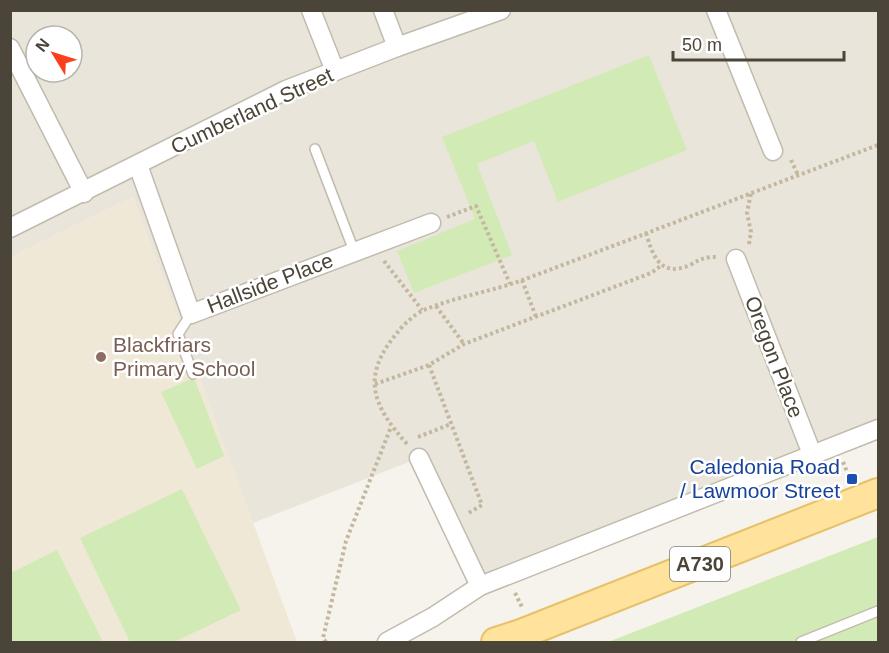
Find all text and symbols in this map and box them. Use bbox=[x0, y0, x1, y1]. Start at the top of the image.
north arrow bbox=[24, 24, 84, 84]
scale bar bbox=[673, 24, 844, 62]
text: N bbox=[32, 35, 53, 55]
text: 50 m bbox=[682, 35, 722, 55]
street label: Cumberland Street bbox=[167, 63, 337, 158]
street label: Hallside Place bbox=[204, 248, 336, 317]
street label: Oregon Place bbox=[741, 293, 808, 421]
place label: Blackfriars Primary School bbox=[113, 333, 255, 380]
marker: Blackfriars Primary School bbox=[94, 350, 108, 364]
place label: Caledonia Road / Lawmoor Street bbox=[680, 455, 840, 502]
marker: Caledonia Road / Lawmoor Street bbox=[845, 472, 859, 486]
road number: A730 bbox=[670, 547, 730, 581]

